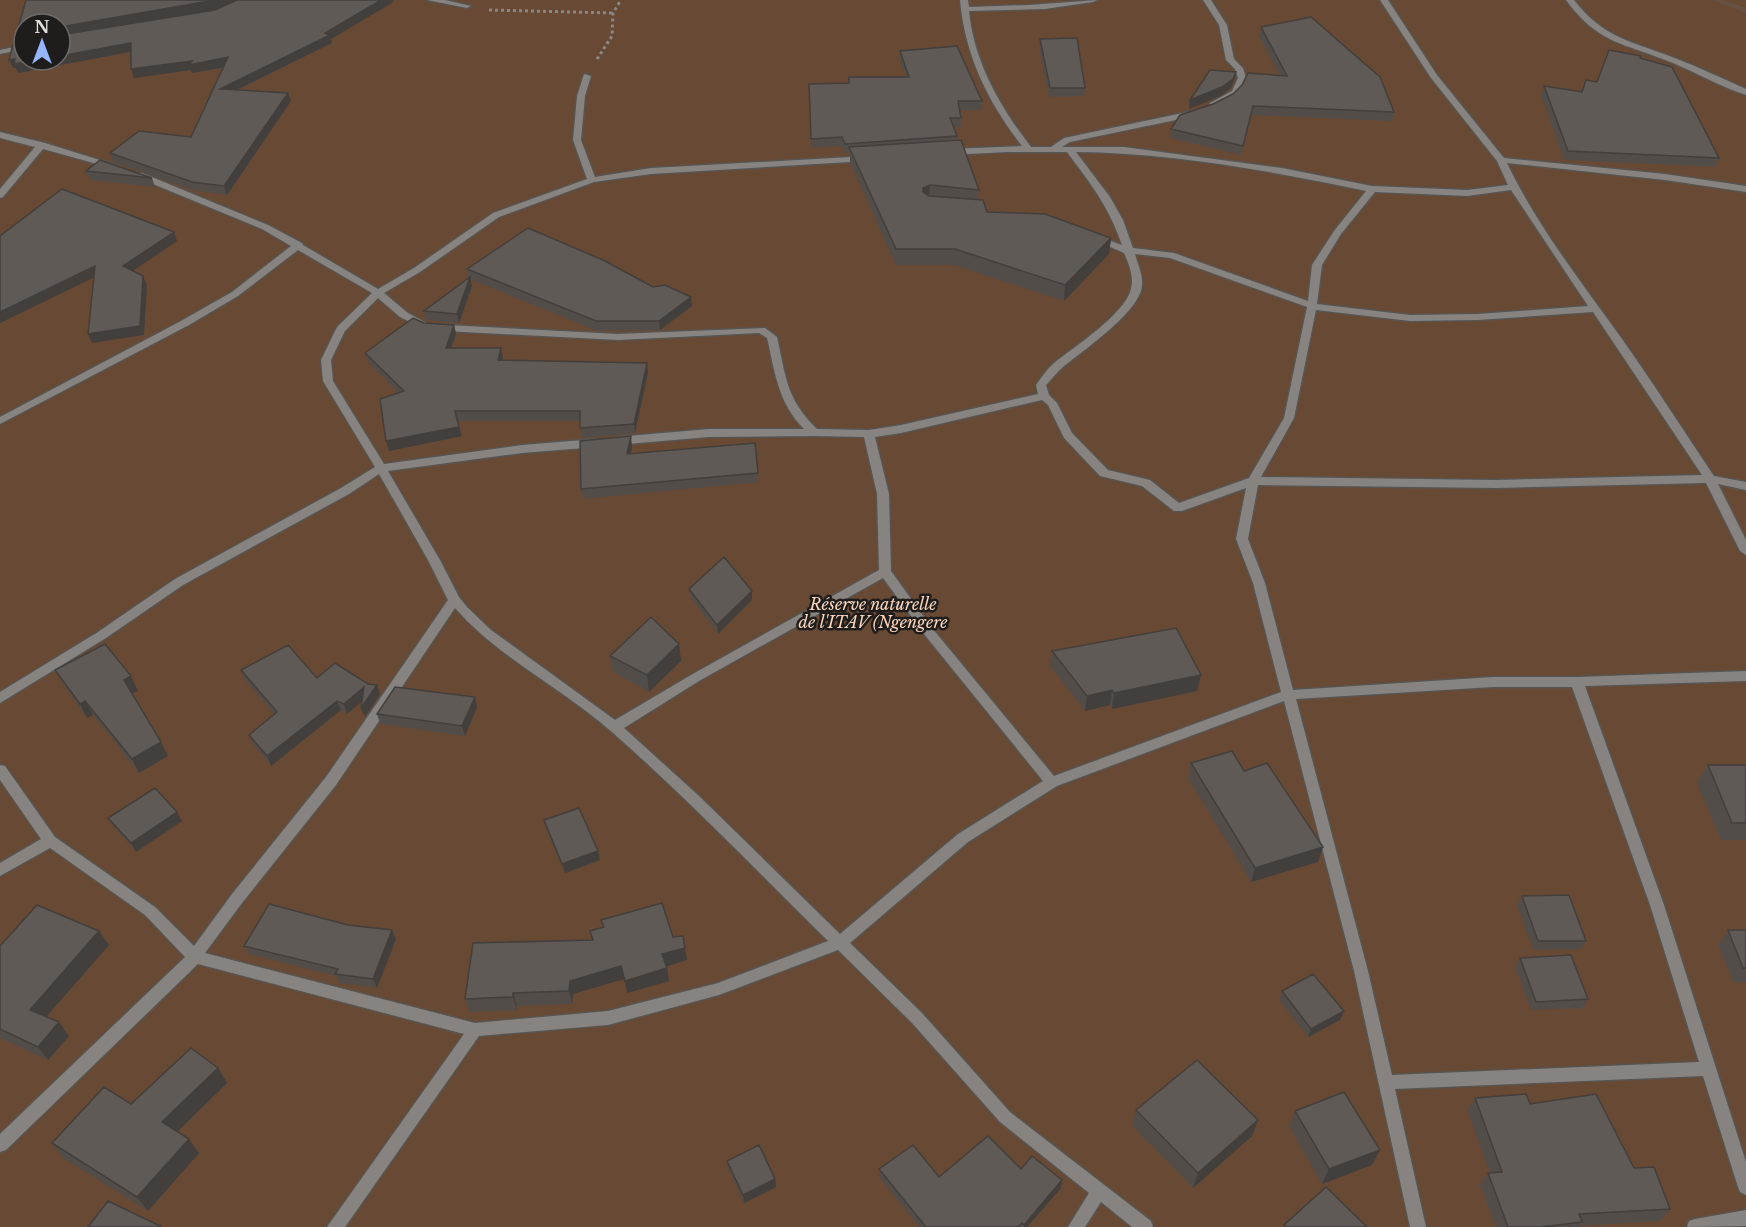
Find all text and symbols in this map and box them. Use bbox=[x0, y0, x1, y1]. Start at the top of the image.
north arrow bbox=[12, 12, 72, 72]
text: N bbox=[34, 17, 50, 37]
park label: Réserve naturelle de l'ITAV (Ngengere bbox=[798, 594, 948, 632]

